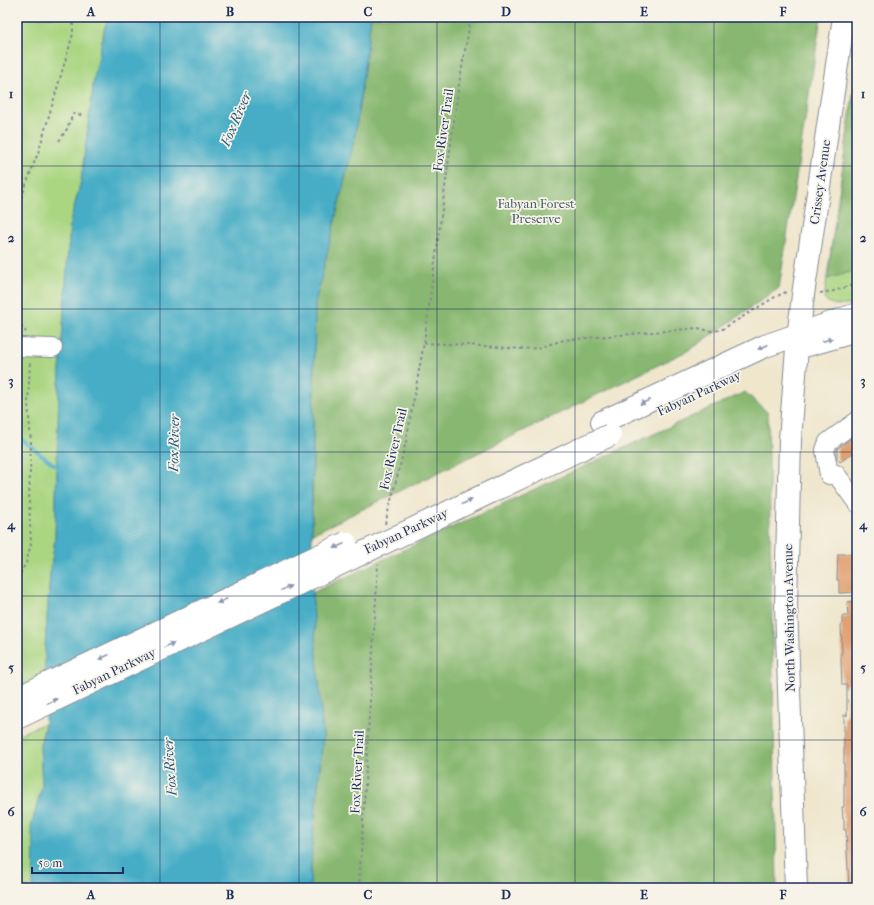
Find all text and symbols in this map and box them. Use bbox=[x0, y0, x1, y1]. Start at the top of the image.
text: A bbox=[86, 4, 96, 19]
text: B bbox=[226, 4, 235, 19]
text: C bbox=[364, 4, 373, 19]
text: D bbox=[501, 4, 511, 19]
text: E bbox=[640, 4, 648, 19]
text: F bbox=[779, 4, 787, 19]
text: 1 bbox=[9, 86, 14, 101]
text: 1 bbox=[861, 86, 866, 101]
water label: Fox River bbox=[216, 87, 256, 150]
street label: Fox River Trail bbox=[430, 87, 456, 172]
street label: Crissey Avenue bbox=[807, 138, 833, 225]
park label: Fabyan Forest Preserve bbox=[497, 196, 575, 226]
text: 2 bbox=[8, 230, 15, 245]
text: 2 bbox=[860, 230, 867, 245]
one-way arrow bbox=[821, 337, 833, 343]
one-way arrow bbox=[756, 345, 768, 351]
street label: Fabyan Parkway bbox=[655, 367, 744, 419]
text: 3 bbox=[8, 373, 14, 389]
text: 3 bbox=[860, 373, 866, 389]
one-way arrow bbox=[639, 399, 650, 405]
street label: Fox River Trail bbox=[376, 406, 410, 491]
water label: Fox River bbox=[165, 412, 183, 473]
one-way arrow bbox=[461, 499, 473, 505]
street label: Fabyan Parkway bbox=[362, 505, 451, 557]
text: 4 bbox=[6, 517, 16, 533]
text: 4 bbox=[858, 517, 868, 533]
one-way arrow bbox=[334, 543, 345, 549]
street label: North Washington Avenue bbox=[780, 543, 798, 692]
one-way arrow bbox=[281, 585, 292, 591]
one-way arrow bbox=[216, 598, 227, 604]
one-way arrow bbox=[164, 642, 175, 648]
street label: Fabyan Parkway bbox=[70, 644, 159, 698]
one-way arrow bbox=[99, 654, 110, 660]
text: 5 bbox=[8, 660, 14, 675]
text: 5 bbox=[860, 660, 866, 675]
one-way arrow bbox=[46, 698, 58, 704]
street label: Fox River Trail bbox=[347, 729, 367, 814]
water label: Fox River bbox=[159, 736, 181, 797]
text: 6 bbox=[7, 804, 15, 819]
text: 6 bbox=[859, 804, 867, 819]
scale bar bbox=[32, 849, 123, 875]
text: 50 m bbox=[38, 856, 62, 870]
text: A bbox=[86, 887, 96, 902]
text: B bbox=[226, 887, 235, 902]
text: C bbox=[364, 887, 373, 902]
text: D bbox=[501, 887, 511, 902]
text: E bbox=[640, 887, 648, 902]
text: F bbox=[779, 887, 787, 902]

